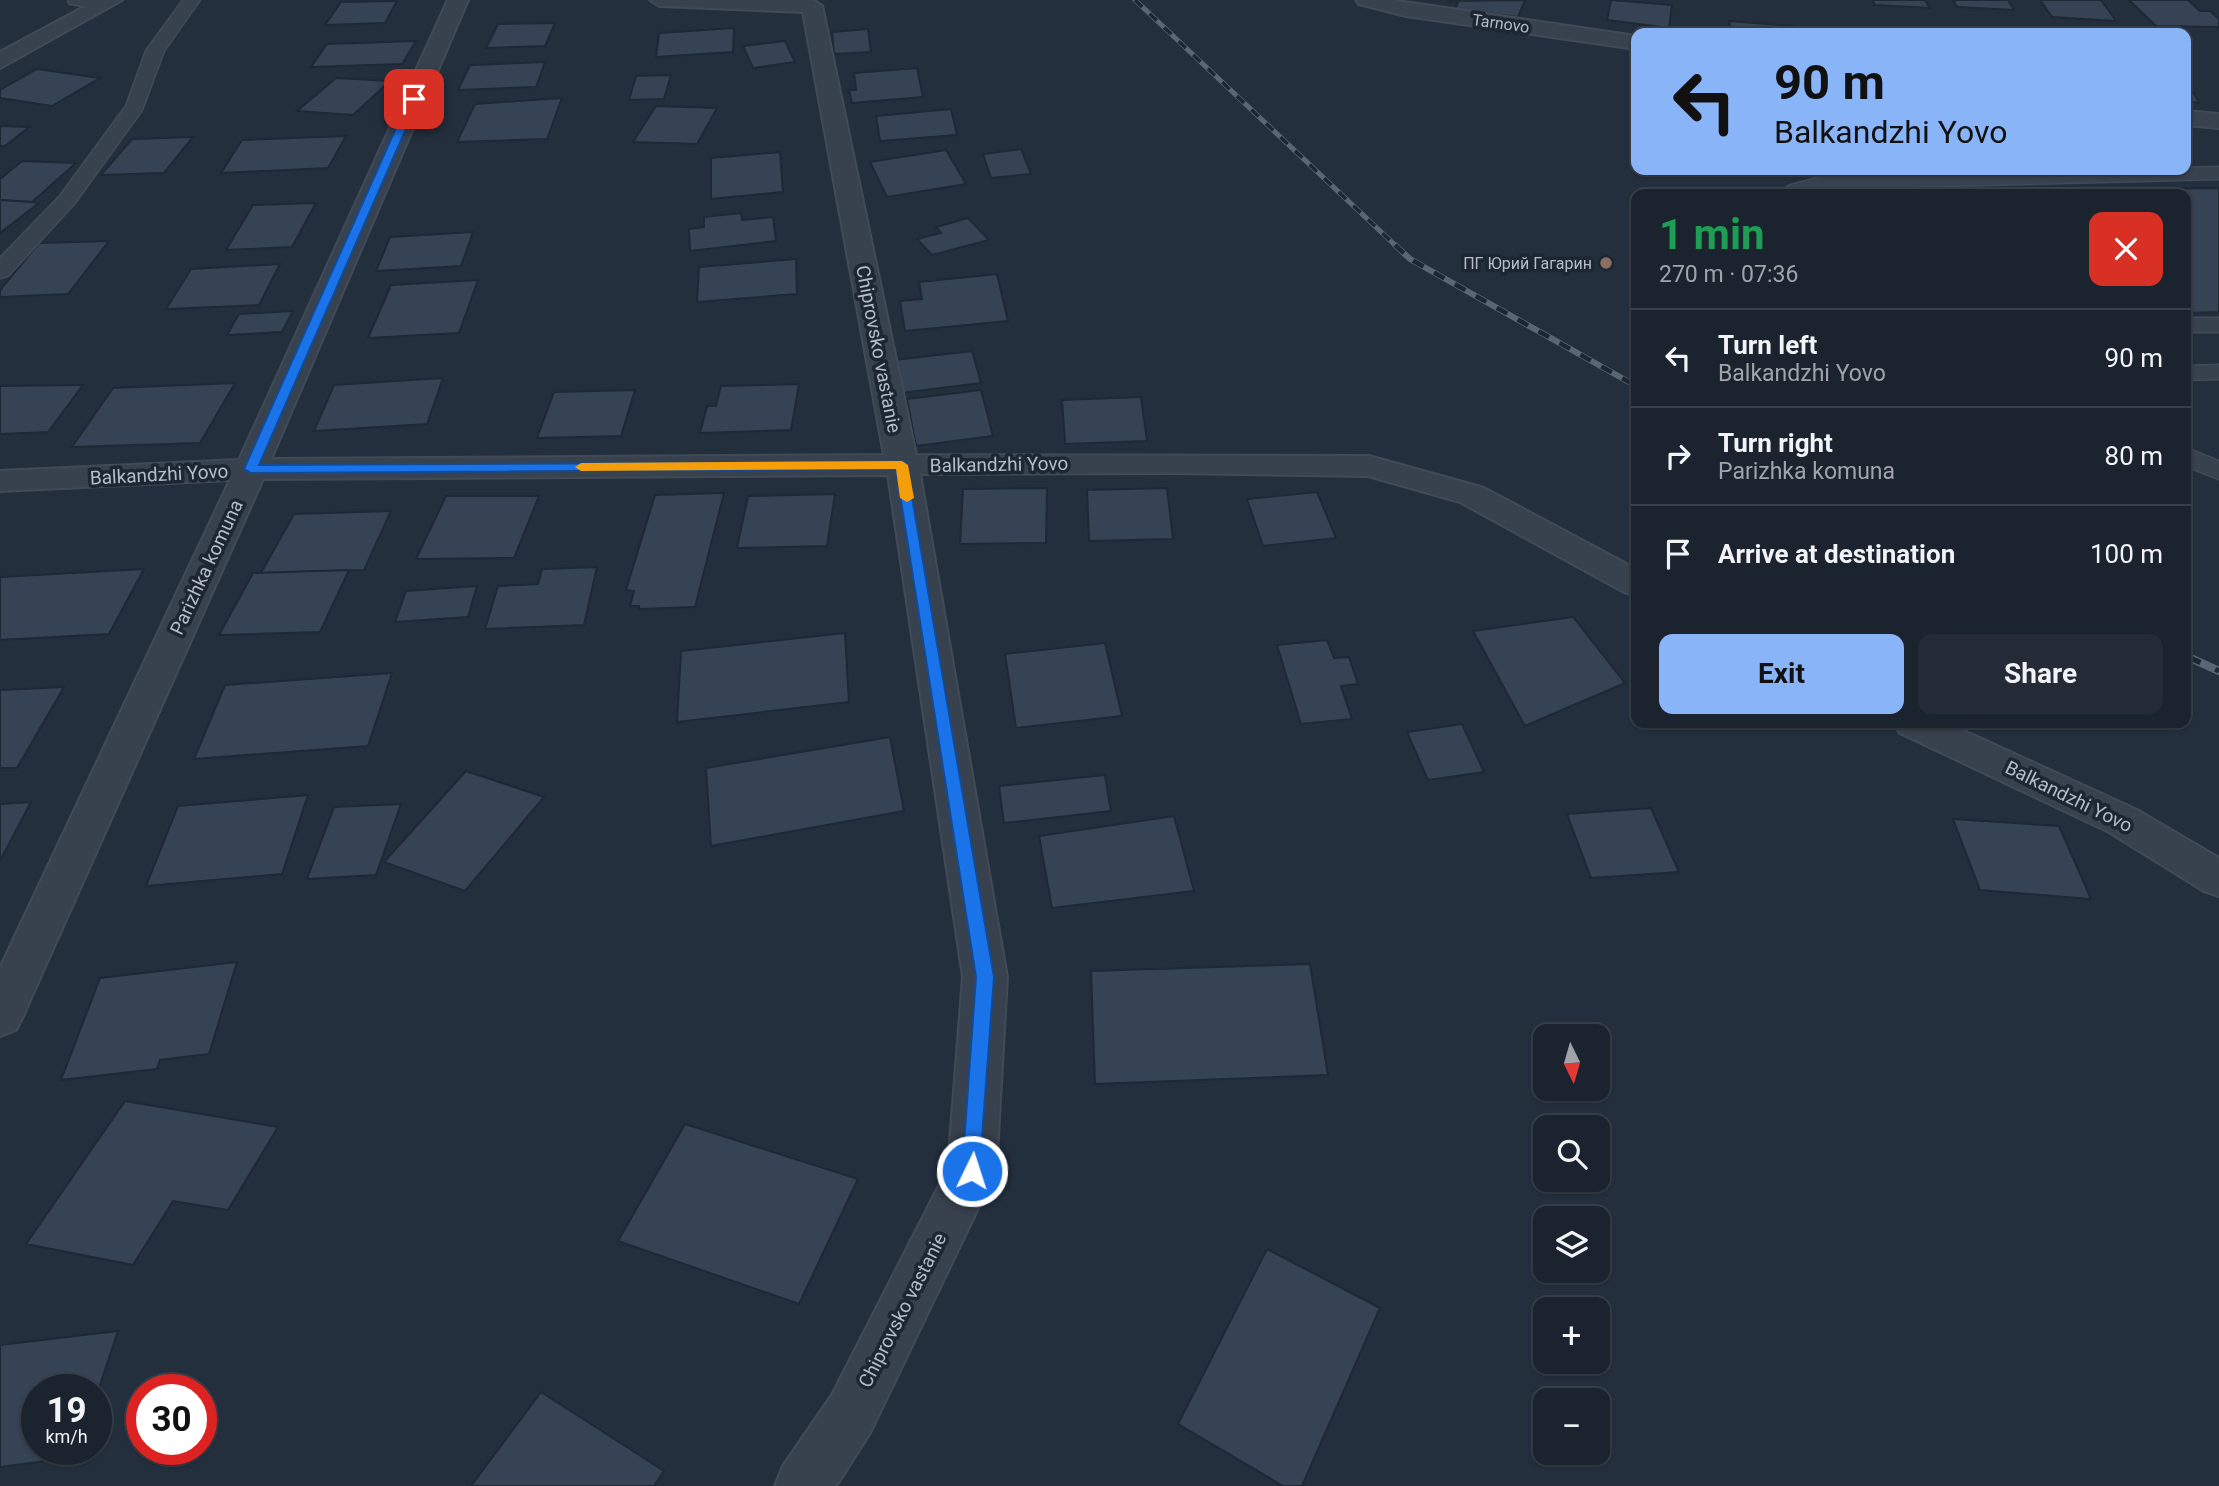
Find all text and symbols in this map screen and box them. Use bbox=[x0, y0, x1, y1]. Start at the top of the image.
street label: Tarnovo bbox=[1471, 10, 1531, 37]
text: 90 m bbox=[1774, 54, 1885, 111]
icon: left bbox=[1659, 56, 1750, 147]
pin bbox=[384, 69, 444, 129]
icon: arrive bbox=[395, 80, 433, 118]
text: Balkandzhi Yovo bbox=[1774, 113, 2007, 151]
text: 1 min bbox=[1659, 210, 1765, 259]
button: close bbox=[2089, 212, 2163, 286]
place label: ПГ Юрий Гагарин bbox=[1463, 254, 1592, 273]
marker: ПГ Юрий Гагарин bbox=[1598, 255, 1614, 271]
text: 270 m · 07:36 bbox=[1659, 261, 1798, 288]
street label: Chiprovsko vastanie bbox=[851, 263, 906, 435]
text: Turn left bbox=[1718, 330, 1817, 360]
icon: left bbox=[1659, 339, 1697, 377]
text: 90 m bbox=[2105, 343, 2163, 373]
text: Balkandzhi Yovo bbox=[1718, 360, 1886, 387]
text: Turn right bbox=[1718, 428, 1833, 458]
icon: right bbox=[1659, 437, 1697, 475]
text: 80 m bbox=[2105, 441, 2163, 471]
street label: Balkandzhi Yovo bbox=[930, 452, 1069, 477]
text: Parizhka komuna bbox=[1718, 458, 1895, 485]
street label: Balkandzhi Yovo bbox=[89, 459, 229, 490]
street label: Parizhka komuna bbox=[165, 496, 248, 638]
icon: arrive bbox=[1659, 535, 1697, 573]
text: Arrive at destination bbox=[1718, 539, 1955, 569]
text: 100 m bbox=[2090, 539, 2163, 569]
button: Exit bbox=[1659, 634, 1904, 714]
button: Share bbox=[1918, 634, 2163, 714]
street label: Balkandzhi Yovo bbox=[2001, 756, 2136, 837]
north arrow bbox=[1533, 1024, 1610, 1101]
map controls bbox=[1533, 1024, 1610, 1465]
button: search bbox=[1533, 1115, 1610, 1192]
position arrow bbox=[935, 1134, 1009, 1208]
button: layers bbox=[1533, 1206, 1610, 1283]
street label: Chiprovsko vastanie bbox=[854, 1229, 951, 1391]
button: + bbox=[1533, 1297, 1610, 1374]
speed limit sign: 30 bbox=[126, 1374, 217, 1465]
button: − bbox=[1533, 1388, 1610, 1465]
text: 19 bbox=[46, 1390, 87, 1431]
text: km/h bbox=[45, 1426, 88, 1447]

